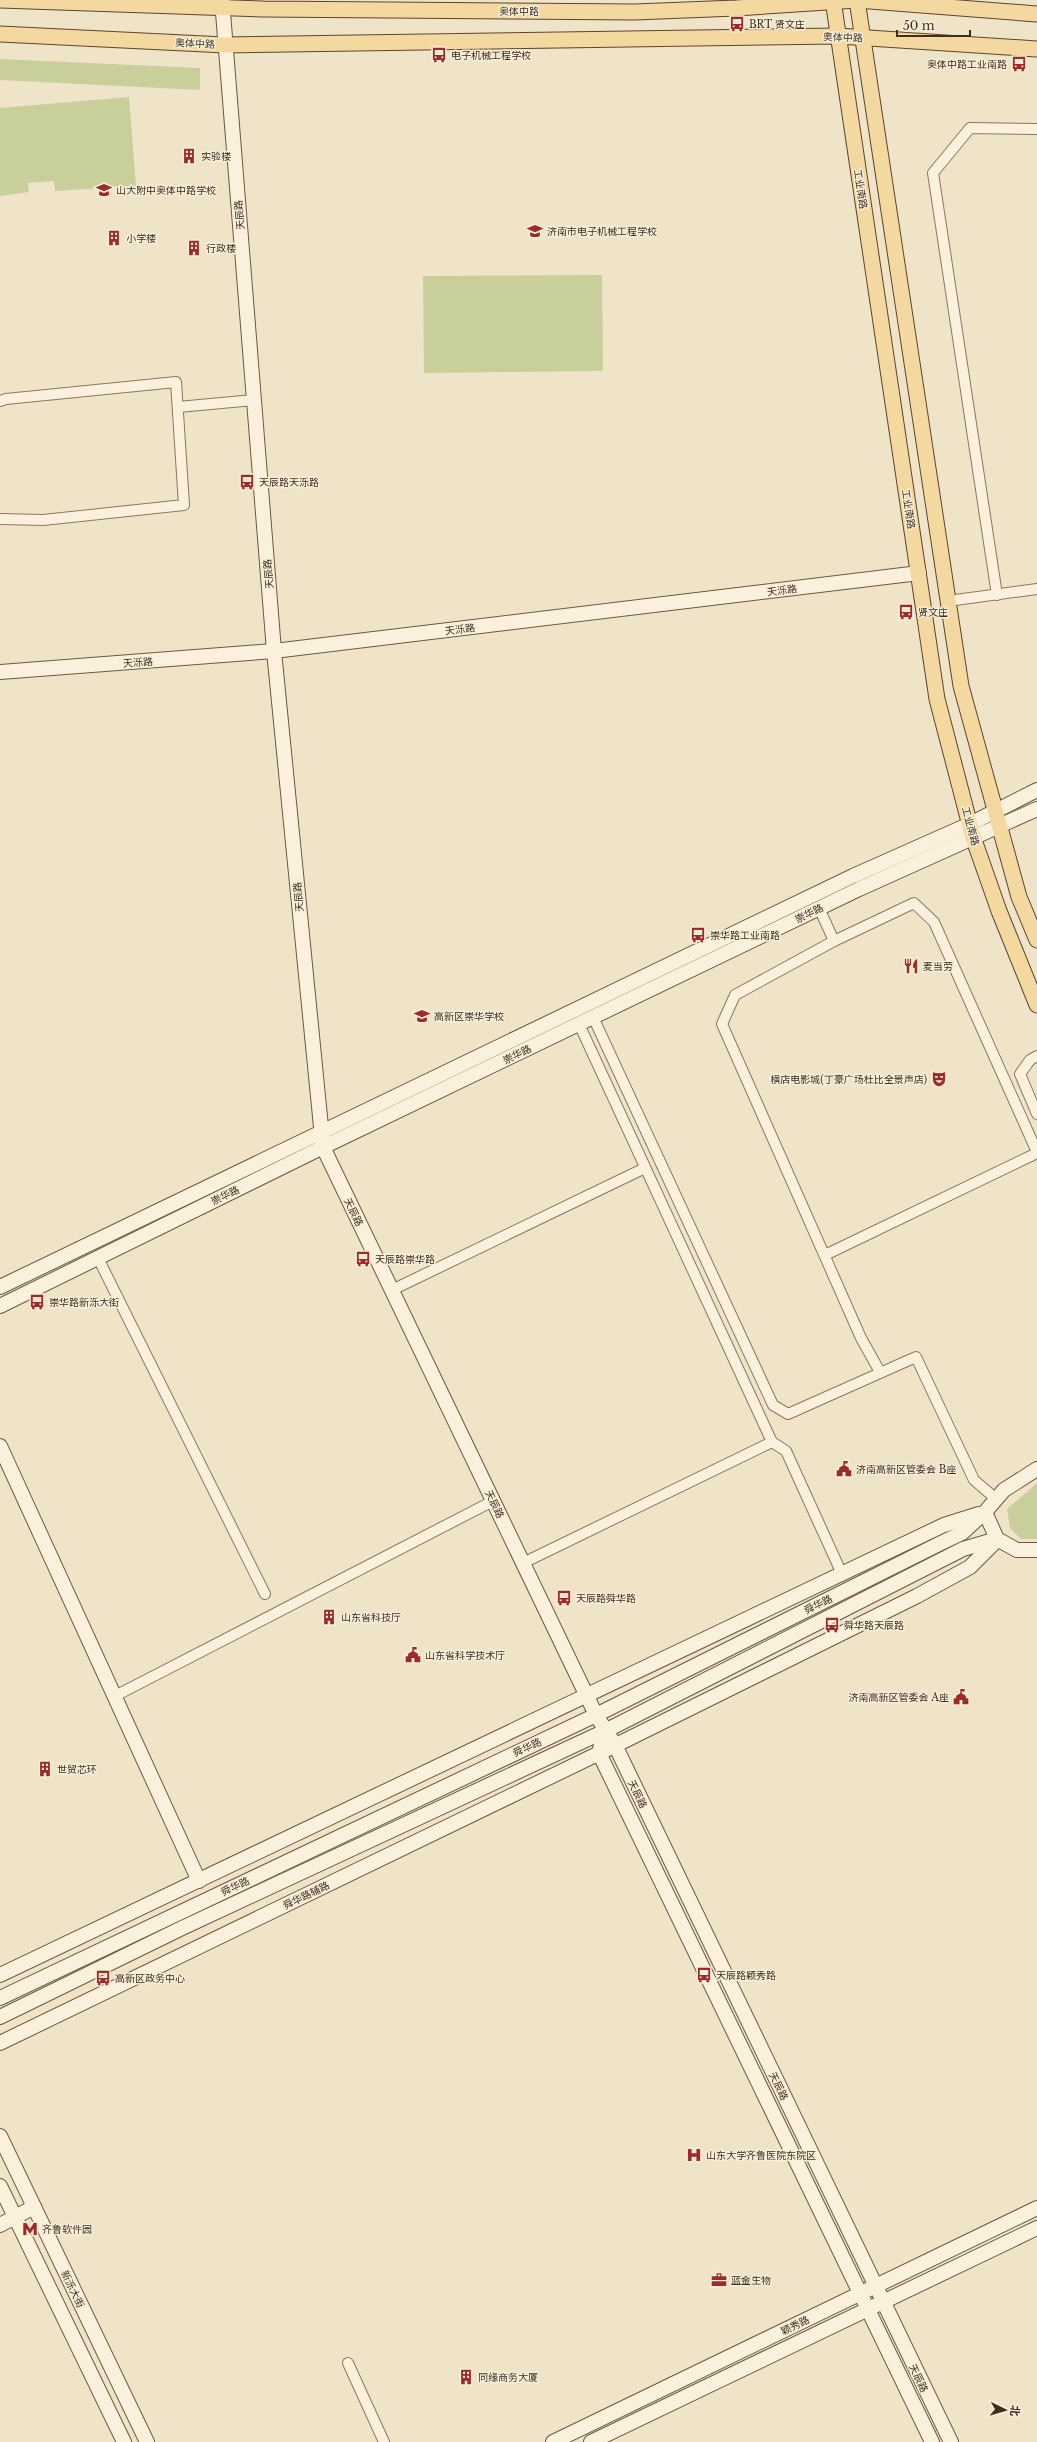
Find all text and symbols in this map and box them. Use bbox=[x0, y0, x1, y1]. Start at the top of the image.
street label: 奥体中路 bbox=[499, 5, 539, 18]
scale bar bbox=[897, 12, 970, 38]
bus stop icon: BRT 贤文庄 bbox=[728, 15, 746, 33]
place label: BRT 贤文庄 bbox=[749, 18, 805, 31]
text: 50 m bbox=[903, 18, 935, 33]
street label: 奥体中路 bbox=[823, 30, 863, 45]
street label: 奥体中路 bbox=[175, 36, 215, 51]
bus stop icon: 电子机械工程学校 bbox=[430, 46, 448, 64]
place label: 电子机械工程学校 bbox=[451, 49, 531, 62]
bus stop icon: 奥体中路工业南路 bbox=[1010, 55, 1028, 73]
place label: 奥体中路工业南路 bbox=[927, 58, 1007, 71]
building icon: 实验楼 bbox=[180, 147, 198, 165]
place label: 实验楼 bbox=[201, 150, 231, 163]
street label: 工业南路 bbox=[851, 168, 870, 210]
school or university icon: 山大附中奥体中路学校 bbox=[95, 181, 113, 199]
place label: 山大附中奥体中路学校 bbox=[116, 184, 216, 197]
street label: 天辰路 bbox=[232, 199, 247, 230]
school or university icon: 济南市电子机械工程学校 bbox=[526, 222, 544, 240]
place label: 济南市电子机械工程学校 bbox=[547, 225, 657, 238]
building icon: 小学楼 bbox=[105, 229, 123, 247]
place label: 小学楼 bbox=[126, 232, 156, 245]
building icon: 行政楼 bbox=[185, 239, 203, 257]
place label: 行政楼 bbox=[206, 242, 236, 255]
bus stop icon: 天辰路天泺路 bbox=[238, 473, 256, 491]
place label: 天辰路天泺路 bbox=[259, 476, 319, 489]
street label: 工业南路 bbox=[899, 488, 918, 530]
street label: 天辰路 bbox=[261, 558, 276, 589]
street label: 天泺路 bbox=[766, 582, 798, 599]
bus stop icon: 贤文庄 bbox=[897, 603, 915, 621]
place label: 贤文庄 bbox=[918, 606, 948, 619]
street label: 天泺路 bbox=[444, 621, 476, 638]
street label: 天泺路 bbox=[123, 655, 153, 670]
street label: 工业南路 bbox=[959, 805, 982, 847]
street label: 天辰路 bbox=[291, 881, 306, 912]
street label: 崇华路 bbox=[793, 901, 826, 926]
bus stop icon: 崇华路工业南路 bbox=[689, 926, 707, 944]
place label: 崇华路工业南路 bbox=[710, 929, 780, 942]
restaurant icon: 麦当劳 bbox=[902, 957, 920, 975]
place label: 麦当劳 bbox=[923, 960, 953, 973]
school or university icon: 高新区崇华学校 bbox=[413, 1007, 431, 1025]
place label: 高新区崇华学校 bbox=[434, 1010, 504, 1023]
street label: 崇华路 bbox=[501, 1042, 534, 1067]
theatre icon: 横店电影城(丁豪广场杜比全景声店) bbox=[930, 1070, 948, 1088]
place label: 横店电影城(丁豪广场杜比全景声店) bbox=[770, 1073, 927, 1086]
street label: 崇华路 bbox=[209, 1183, 242, 1208]
street label: 天辰路 bbox=[341, 1196, 366, 1229]
bus stop icon: 天辰路崇华路 bbox=[354, 1250, 372, 1268]
place label: 天辰路崇华路 bbox=[375, 1253, 435, 1266]
bus stop icon: 崇华路新泺大街 bbox=[28, 1293, 46, 1311]
place label: 崇华路新泺大街 bbox=[49, 1296, 119, 1309]
public building icon: 济南高新区管委会 B座 bbox=[835, 1460, 853, 1478]
place label: 济南高新区管委会 B座 bbox=[856, 1463, 957, 1476]
street label: 天辰路 bbox=[482, 1488, 507, 1521]
bus stop icon: 天辰路舜华路 bbox=[555, 1589, 573, 1607]
place label: 天辰路舜华路 bbox=[576, 1592, 636, 1605]
street label: 舜华路 bbox=[802, 1592, 835, 1617]
building icon: 山东省科技厅 bbox=[320, 1608, 338, 1626]
place label: 山东省科技厅 bbox=[341, 1611, 401, 1624]
bus stop icon: 舜华路天辰路 bbox=[823, 1616, 841, 1634]
place label: 舜华路天辰路 bbox=[844, 1619, 904, 1632]
public building icon: 山东省科学技术厅 bbox=[404, 1646, 422, 1664]
place label: 山东省科学技术厅 bbox=[425, 1649, 505, 1662]
public building icon: 济南高新区管委会 A座 bbox=[952, 1688, 970, 1706]
place label: 济南高新区管委会 A座 bbox=[848, 1691, 949, 1704]
street label: 舜华路 bbox=[511, 1735, 544, 1760]
building icon: 世贸芯环 bbox=[36, 1760, 54, 1778]
place label: 世贸芯环 bbox=[57, 1763, 97, 1776]
street label: 天辰路 bbox=[625, 1778, 650, 1811]
street label: 舜华路 bbox=[219, 1874, 252, 1899]
street label: 舜华路辅路 bbox=[281, 1879, 332, 1912]
bus stop icon: 天辰路颖秀路 bbox=[695, 1966, 713, 1984]
bus stop icon: 高新区政务中心 bbox=[94, 1969, 112, 1987]
place label: 天辰路颖秀路 bbox=[716, 1969, 776, 1982]
place label: 高新区政务中心 bbox=[115, 1972, 185, 1985]
street label: 天辰路 bbox=[766, 2070, 791, 2103]
hospital icon: 山东大学齐鲁医院东院区 bbox=[685, 2146, 703, 2164]
place label: 山东大学齐鲁医院东院区 bbox=[706, 2149, 816, 2162]
metro station icon: 齐鲁软件园 bbox=[21, 2220, 39, 2238]
place label: 齐鲁软件园 bbox=[42, 2223, 92, 2236]
street label: 新泺大街 bbox=[58, 2268, 87, 2310]
office icon: 蓝金生物 bbox=[710, 2271, 728, 2289]
place label: 蓝金生物 bbox=[731, 2274, 771, 2287]
street label: 颖秀路 bbox=[779, 2313, 812, 2338]
street label: 天辰路 bbox=[906, 2362, 931, 2395]
building icon: 同缘商务大厦 bbox=[457, 2368, 475, 2386]
place label: 同缘商务大厦 bbox=[478, 2371, 538, 2384]
north arrow bbox=[985, 2390, 1025, 2430]
text: 北 bbox=[1008, 2405, 1022, 2417]

